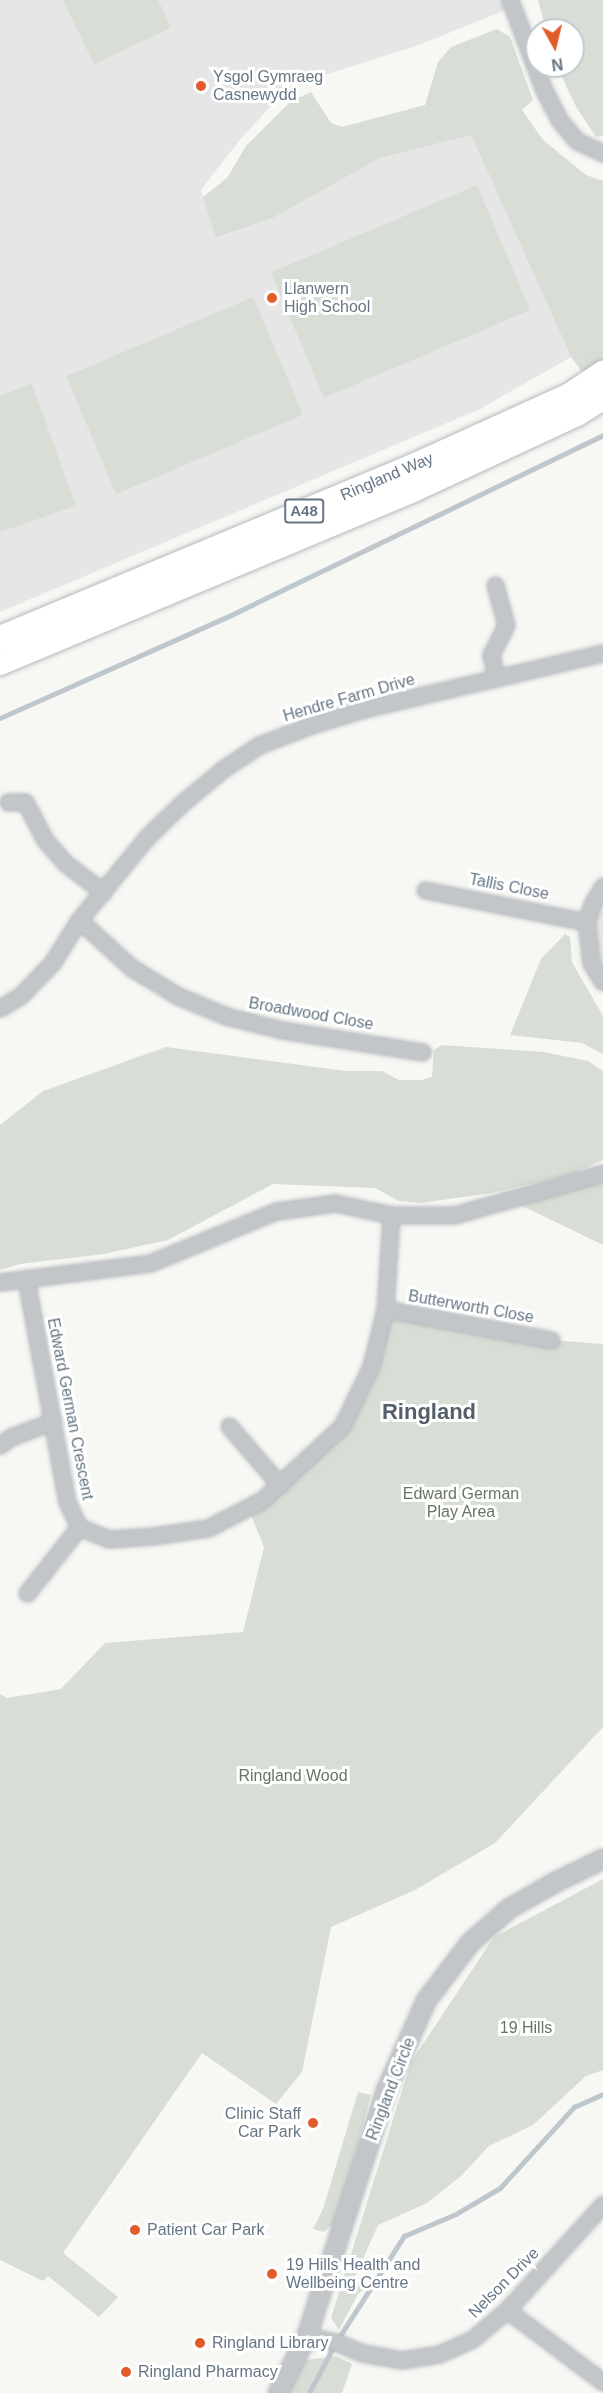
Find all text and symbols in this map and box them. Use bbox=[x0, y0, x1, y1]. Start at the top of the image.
north arrow bbox=[525, 18, 585, 78]
text: N bbox=[550, 55, 564, 74]
place label: Ysgol Gymraeg Casnewydd bbox=[213, 67, 323, 105]
marker: Ysgol Gymraeg Casnewydd bbox=[194, 79, 208, 93]
place label: Llanwern High School bbox=[284, 279, 370, 317]
marker: Llanwern High School bbox=[265, 291, 279, 305]
street label: Ringland Way bbox=[338, 449, 436, 505]
road number: A48 bbox=[283, 499, 325, 523]
street label: Hendre Farm Drive bbox=[281, 670, 417, 726]
street label: Tallis Close bbox=[467, 870, 551, 904]
street label: Broadwood Close bbox=[247, 994, 375, 1034]
street label: Butterworth Close bbox=[407, 1287, 535, 1327]
street label: Edward German Crescent bbox=[43, 1316, 97, 1502]
district label: Ringland bbox=[382, 1399, 476, 1425]
park label: Edward German Play Area bbox=[403, 1484, 519, 1522]
park label: Ringland Wood bbox=[238, 1766, 348, 1786]
park label: 19 Hills bbox=[500, 2018, 552, 2038]
street label: Ringland Circle bbox=[363, 2035, 419, 2143]
place label: Clinic Staff Car Park bbox=[225, 2104, 301, 2142]
marker: Clinic Staff Car Park bbox=[306, 2116, 320, 2130]
place label: Patient Car Park bbox=[147, 2220, 264, 2240]
marker: Patient Car Park bbox=[128, 2223, 142, 2237]
street label: Nelson Drive bbox=[465, 2244, 543, 2322]
place label: 19 Hills Health and Wellbeing Centre bbox=[286, 2255, 420, 2293]
marker: 19 Hills Health and Wellbeing Centre bbox=[263, 2265, 281, 2283]
place label: Ringland Library bbox=[212, 2333, 329, 2353]
marker: Ringland Library bbox=[193, 2336, 207, 2350]
place label: Ringland Pharmacy bbox=[138, 2362, 278, 2382]
marker: Ringland Pharmacy bbox=[119, 2365, 133, 2379]

